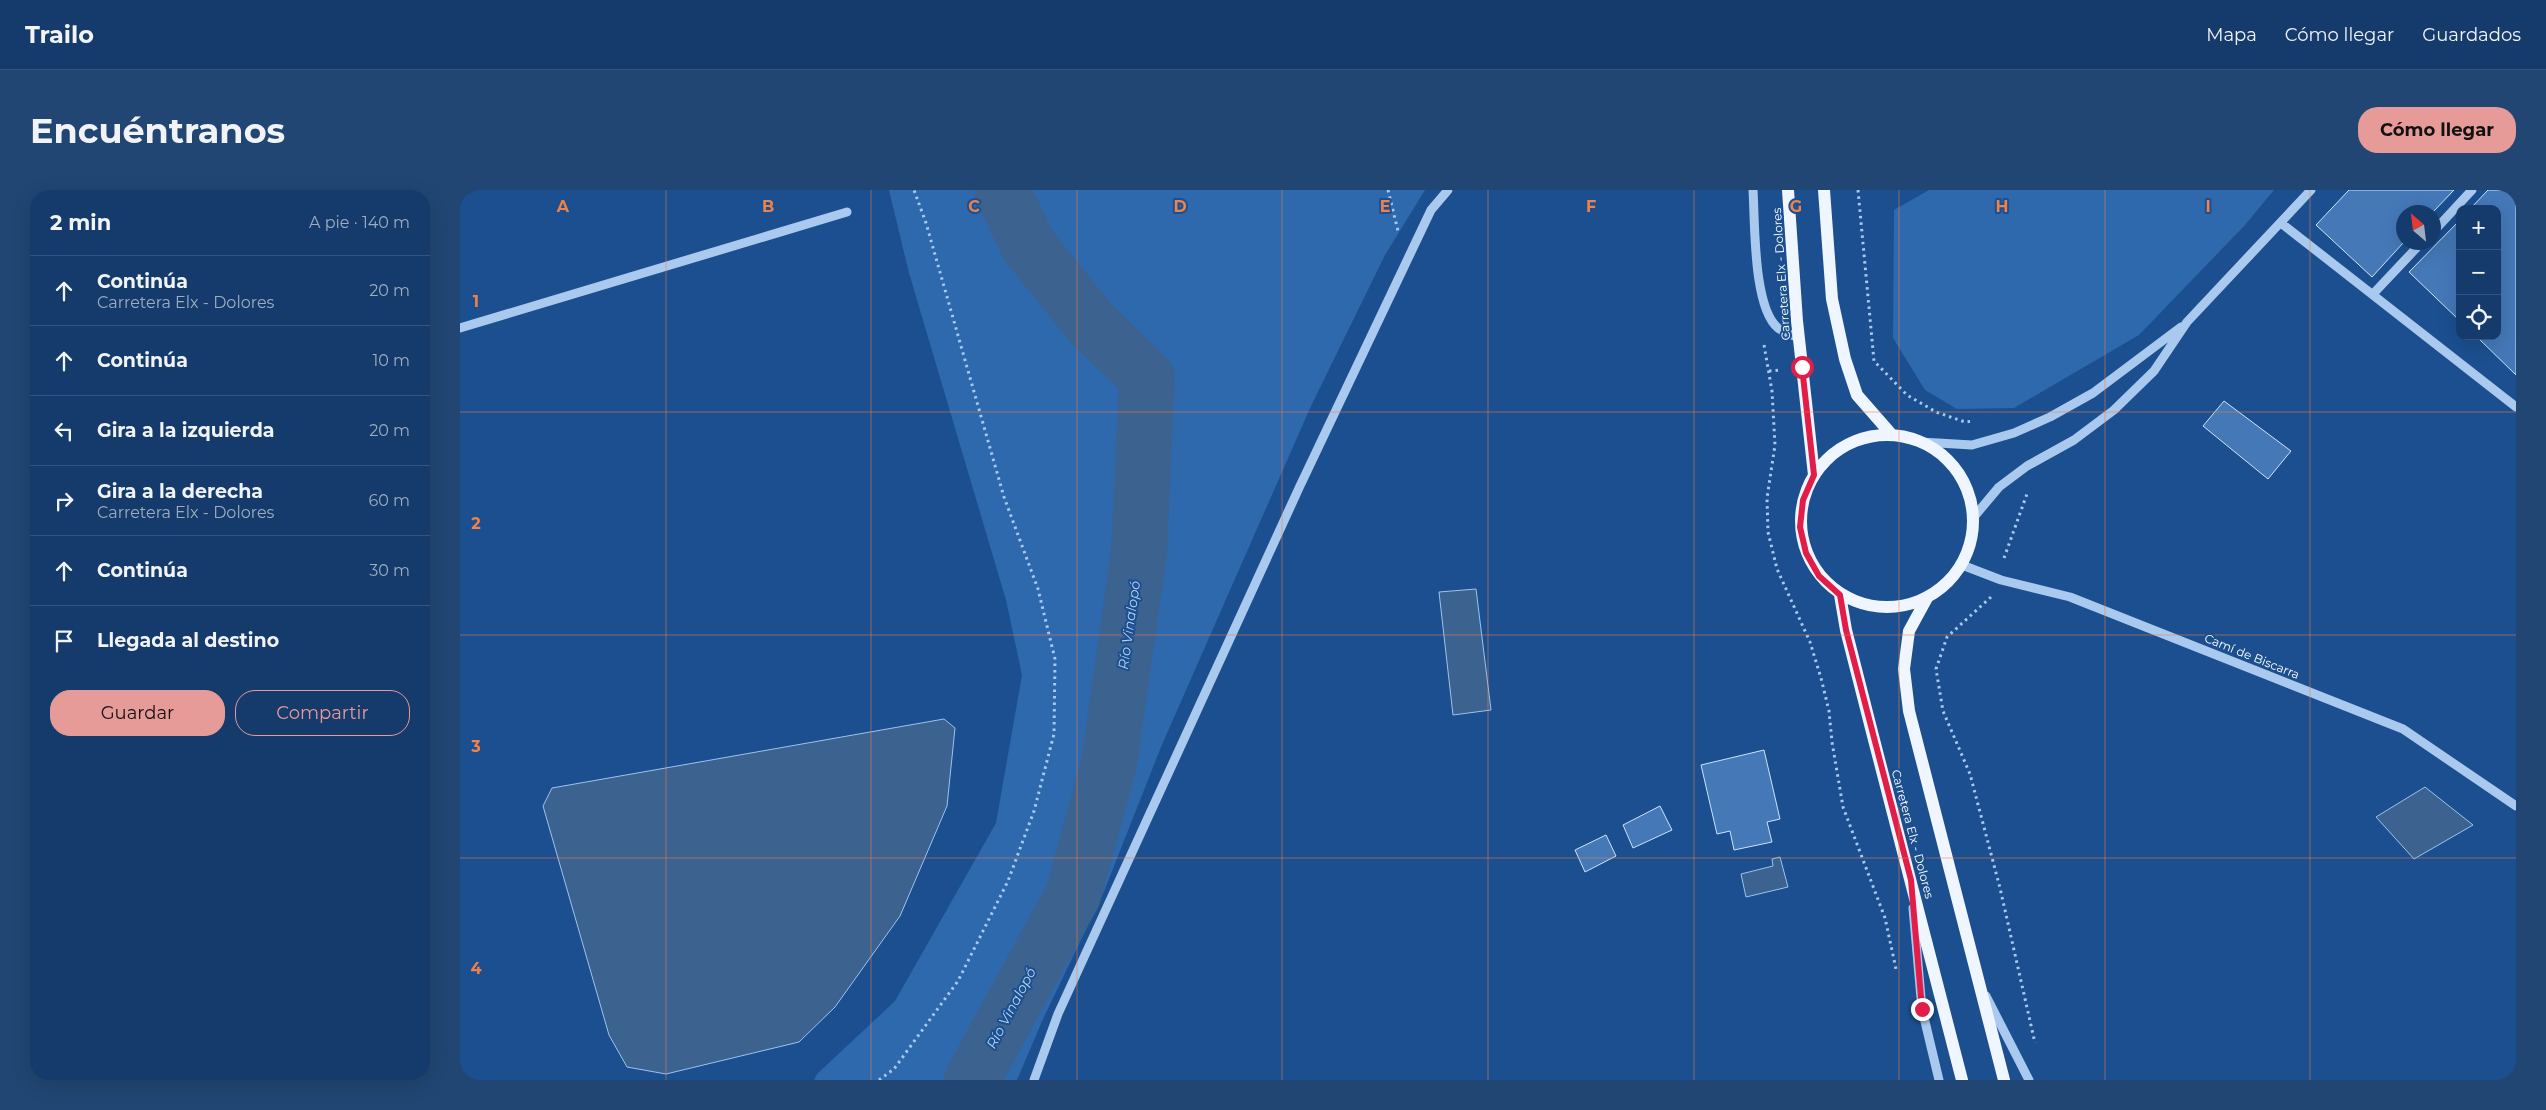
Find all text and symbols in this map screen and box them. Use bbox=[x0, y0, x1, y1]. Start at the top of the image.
text: Trailo bbox=[25, 20, 94, 49]
text: Mapa bbox=[2206, 24, 2257, 46]
text: Cómo llegar bbox=[2285, 24, 2394, 46]
text: Guardados bbox=[2422, 24, 2521, 46]
button: Cómo llegar bbox=[2358, 107, 2516, 153]
text: Encuéntranos bbox=[30, 109, 285, 152]
text: A bbox=[556, 197, 570, 216]
text: B bbox=[762, 197, 774, 216]
text: C bbox=[968, 197, 980, 216]
text: D bbox=[1173, 197, 1187, 216]
text: E bbox=[1380, 197, 1390, 216]
text: F bbox=[1586, 197, 1596, 216]
text: G bbox=[1790, 197, 1802, 216]
text: H bbox=[1996, 197, 2008, 216]
text: I bbox=[2205, 197, 2211, 216]
north arrow bbox=[2396, 205, 2441, 250]
map controls bbox=[2456, 205, 2501, 340]
button: + bbox=[2456, 205, 2501, 250]
street label: Carretera Elx - Dolores bbox=[1769, 207, 1793, 341]
text: 2 min bbox=[50, 210, 111, 235]
text: A pie · 140 m bbox=[309, 213, 410, 232]
button: − bbox=[2456, 250, 2501, 295]
text: Continúa bbox=[97, 270, 188, 293]
icon: ahead bbox=[50, 277, 78, 305]
text: 20 m bbox=[369, 281, 410, 300]
text: 1 bbox=[473, 292, 479, 311]
text: Carretera Elx - Dolores bbox=[97, 293, 274, 312]
button: locate bbox=[2456, 295, 2501, 340]
icon: ahead bbox=[50, 347, 78, 375]
text: Continúa bbox=[97, 349, 188, 372]
text: 10 m bbox=[372, 351, 410, 370]
route start bbox=[1791, 356, 1814, 379]
icon: left bbox=[50, 417, 78, 445]
text: Gira a la izquierda bbox=[97, 419, 275, 442]
text: 20 m bbox=[369, 421, 410, 440]
text: Gira a la derecha bbox=[97, 480, 263, 503]
icon: right bbox=[50, 487, 78, 515]
text: 60 m bbox=[368, 491, 410, 510]
text: Carretera Elx - Dolores bbox=[97, 503, 274, 522]
text: 2 bbox=[471, 514, 481, 533]
icon: ahead bbox=[50, 557, 78, 585]
text: Continúa bbox=[97, 559, 188, 582]
text: 30 m bbox=[369, 561, 410, 580]
water label: Río Vinalopó bbox=[1114, 579, 1144, 671]
icon: arrive bbox=[50, 627, 78, 655]
text: Llegada al destino bbox=[97, 629, 279, 652]
street label: Camí de Biscarra bbox=[2202, 630, 2302, 682]
button: Guardar bbox=[50, 690, 225, 736]
button: Compartir bbox=[235, 690, 410, 736]
text: 3 bbox=[470, 737, 481, 756]
street label: Carretera Elx - Dolores bbox=[1889, 768, 1937, 900]
text: 4 bbox=[470, 959, 482, 978]
water label: Río Vinalopó bbox=[982, 964, 1040, 1052]
route end bbox=[1911, 998, 1934, 1021]

